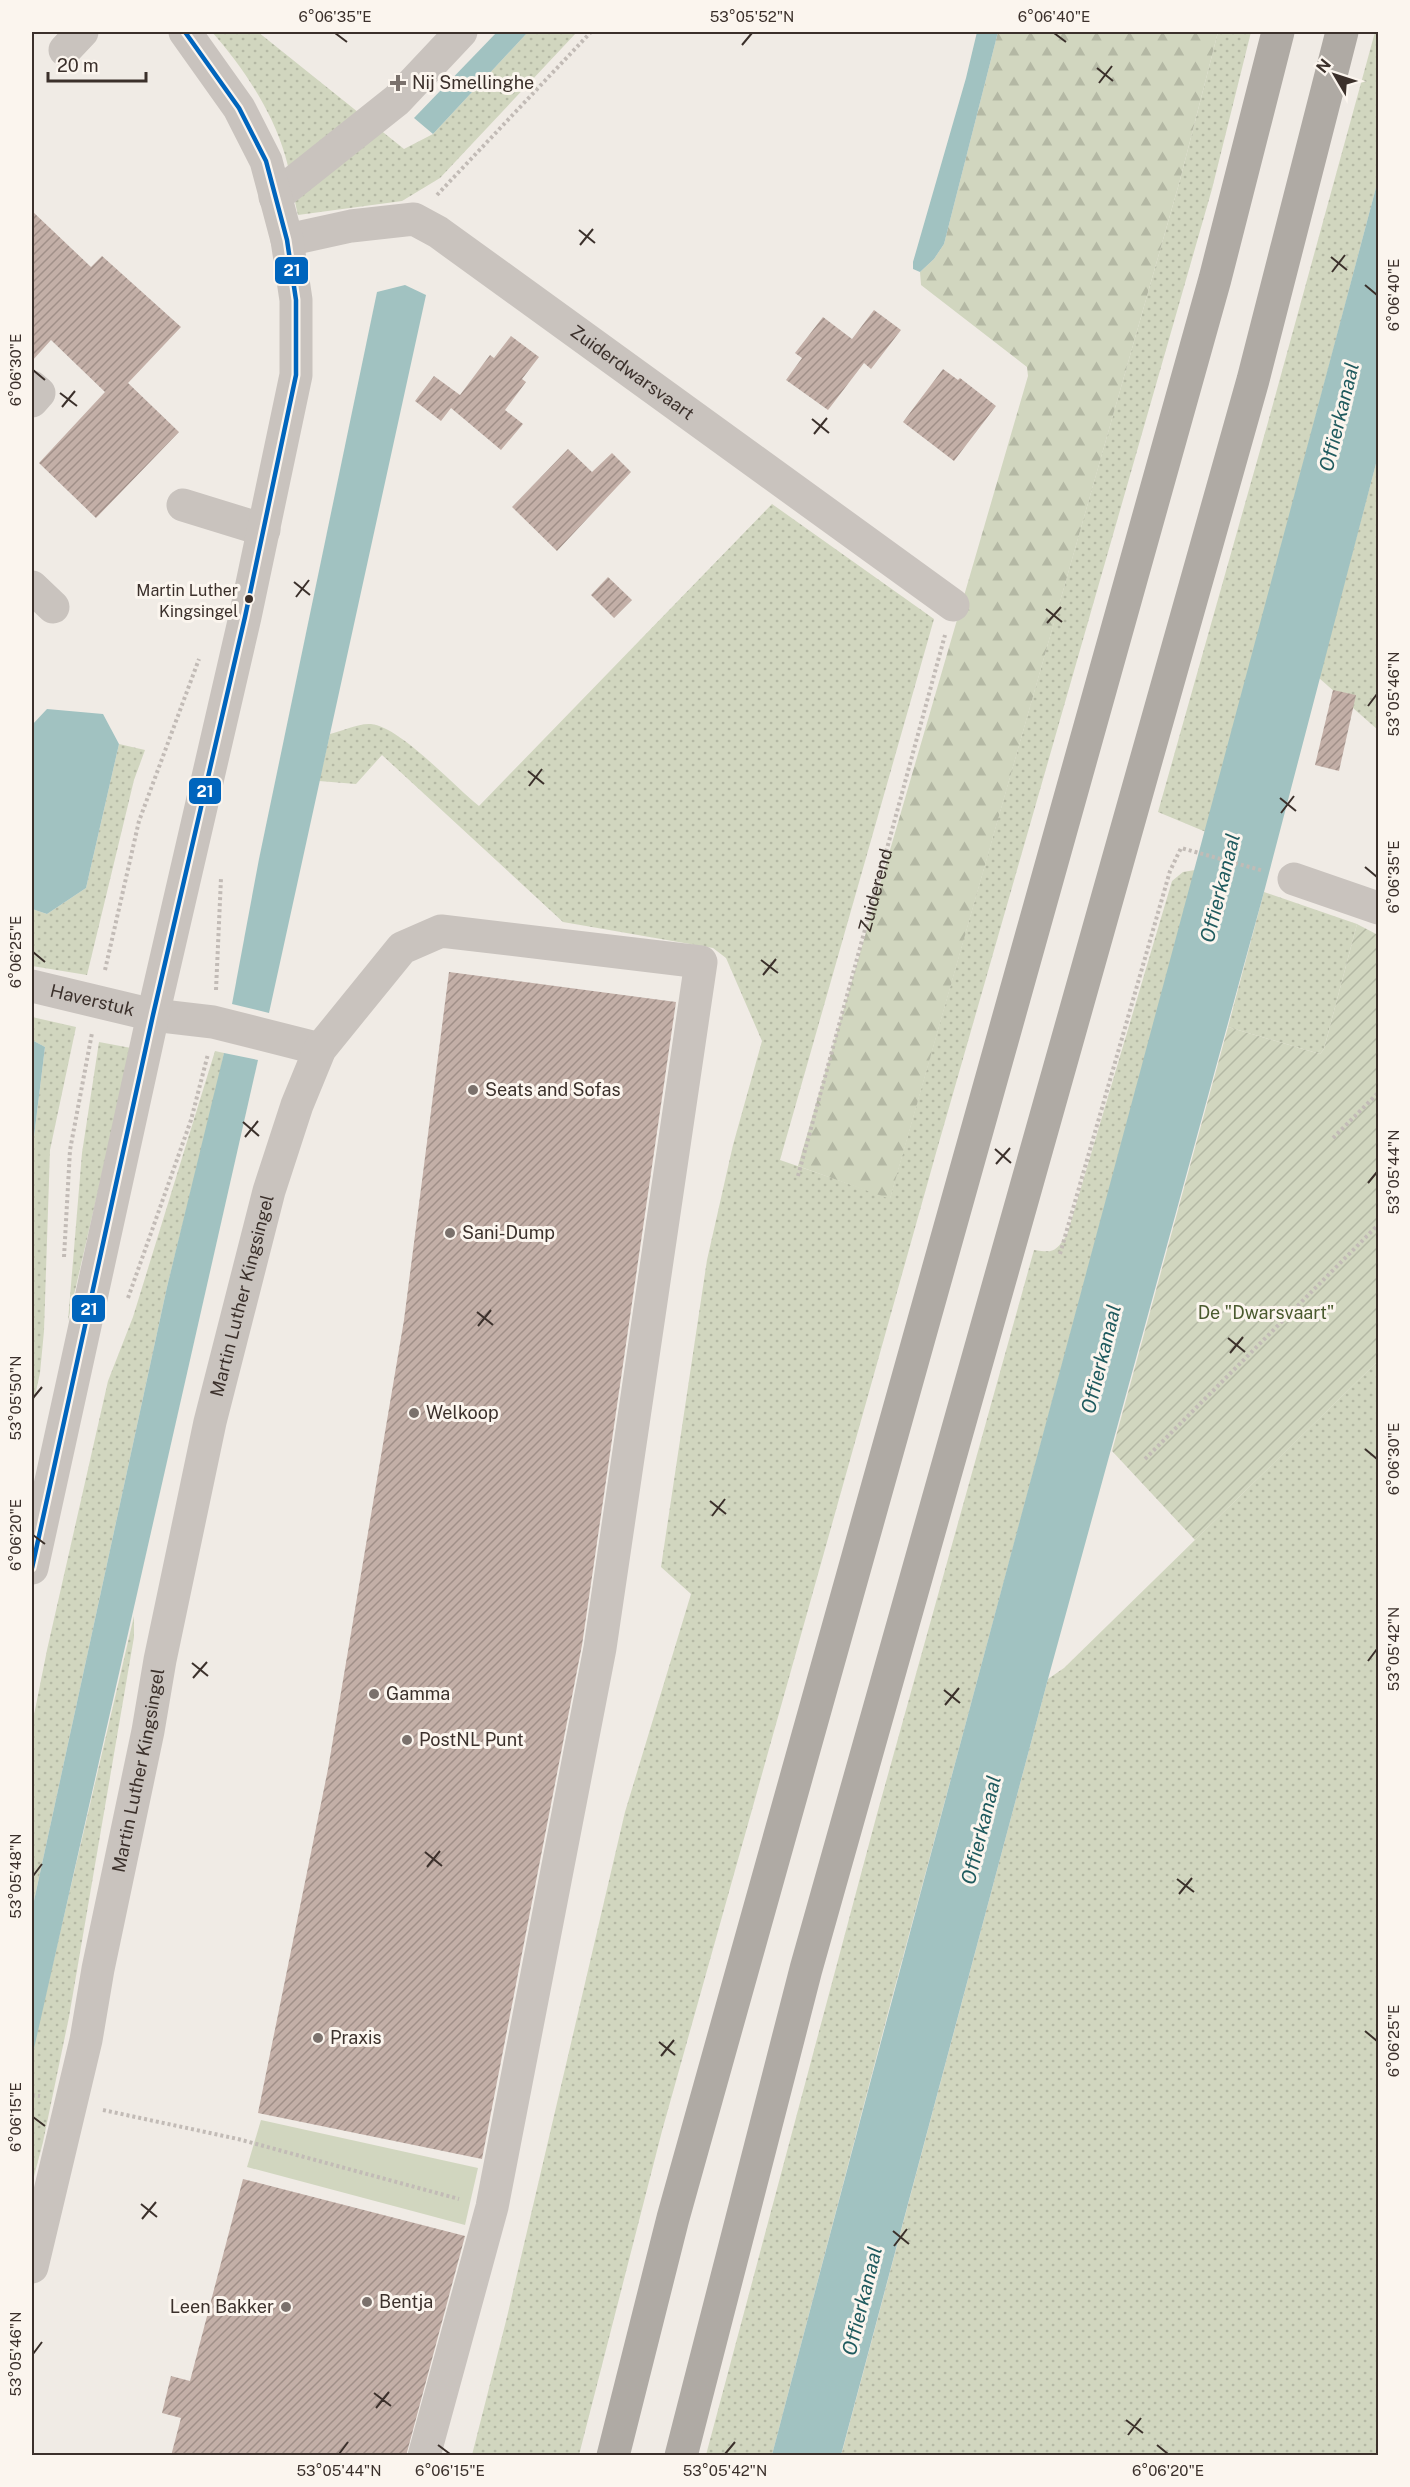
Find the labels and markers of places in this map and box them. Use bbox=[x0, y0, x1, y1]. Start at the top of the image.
place label: Nij Smellinghe bbox=[412, 72, 534, 93]
marker: Nij Smellinghe bbox=[389, 74, 407, 92]
place label: Martin Luther Kingsingel bbox=[136, 581, 238, 621]
marker: Martin Luther Kingsingel bbox=[243, 593, 255, 605]
place label: Seats and Sofas bbox=[485, 1079, 621, 1100]
marker: Seats and Sofas bbox=[466, 1083, 480, 1097]
place label: Sani-Dump bbox=[462, 1222, 555, 1243]
marker: Sani-Dump bbox=[443, 1226, 457, 1240]
place label: Welkoop bbox=[426, 1402, 499, 1423]
marker: Welkoop bbox=[407, 1406, 421, 1420]
place label: Gamma bbox=[386, 1683, 450, 1704]
marker: Gamma bbox=[367, 1687, 381, 1701]
place label: PostNL Punt bbox=[419, 1729, 524, 1750]
marker: PostNL Punt bbox=[400, 1733, 414, 1747]
place label: Praxis bbox=[330, 2027, 382, 2048]
marker: Praxis bbox=[311, 2031, 325, 2045]
place label: Bentja bbox=[379, 2291, 433, 2312]
marker: Bentja bbox=[360, 2295, 374, 2309]
place label: Leen Bakker bbox=[170, 2296, 274, 2317]
marker: Leen Bakker bbox=[279, 2300, 293, 2314]

